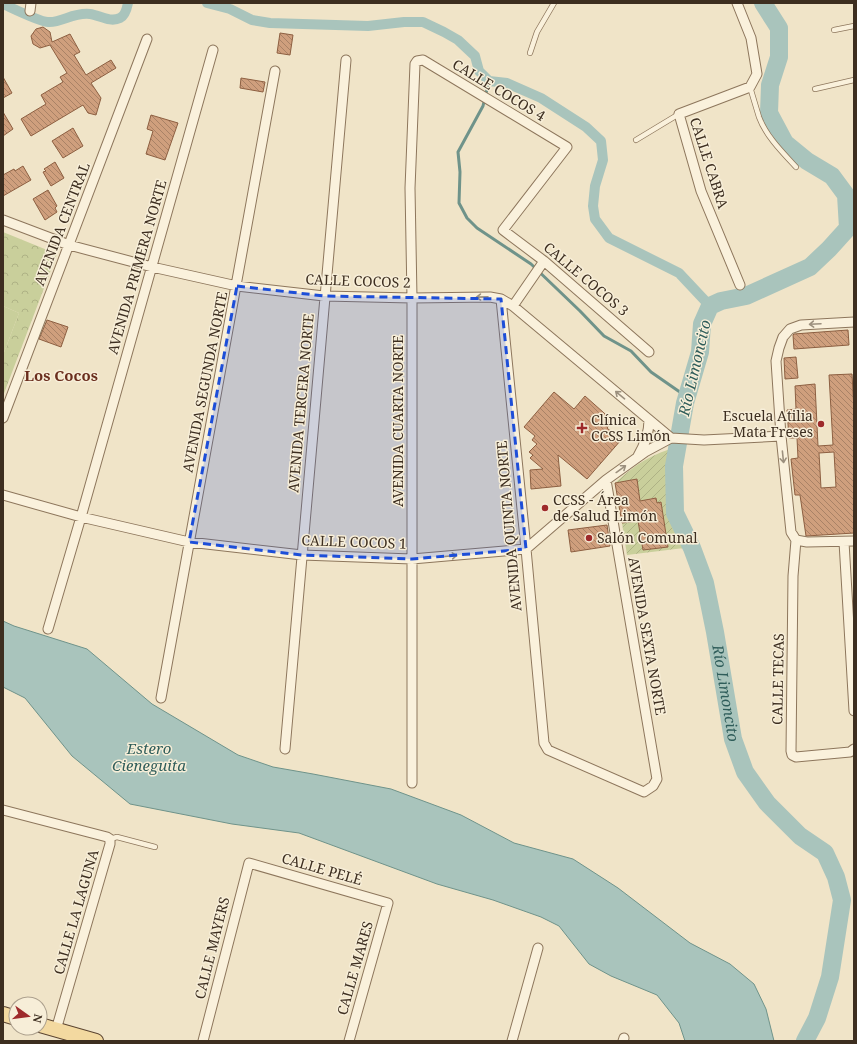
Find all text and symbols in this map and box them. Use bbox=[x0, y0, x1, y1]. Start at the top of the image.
street label: CALLE COCOS 4 bbox=[449, 54, 549, 125]
street label: CALLE CABRA bbox=[686, 115, 733, 211]
street label: AVENIDA CENTRAL bbox=[29, 159, 94, 288]
street label: AVENIDA PRIMERA NORTE bbox=[102, 177, 171, 356]
street label: CALLE COCOS 3 bbox=[540, 237, 633, 320]
street label: CALLE COCOS 2 bbox=[305, 269, 411, 292]
street label: AVENIDA SEGUNDA NORTE bbox=[178, 290, 231, 474]
one-way arrow bbox=[476, 293, 489, 301]
street label: AVENIDA TERCERA NORTE bbox=[283, 312, 318, 493]
water label: Río Limoncito bbox=[673, 318, 715, 419]
one-way arrow bbox=[809, 320, 822, 328]
street label: AVENIDA CUARTA NORTE bbox=[388, 335, 407, 507]
district label: Los Cocos bbox=[24, 365, 98, 385]
one-way arrow bbox=[614, 391, 625, 400]
place label: Escuela Atilia Mata Freses bbox=[723, 406, 813, 441]
place label: Clínica CCSS Limón bbox=[591, 410, 671, 445]
marker: Escuela Atilia Mata Freses bbox=[816, 419, 826, 429]
marker: Clínica CCSS Limón bbox=[576, 422, 588, 434]
street label: AVENIDA QUINTA NORTE bbox=[492, 440, 525, 612]
one-way arrow bbox=[779, 451, 787, 464]
one-way arrow bbox=[616, 465, 627, 473]
place label: CCSS - Área de Salud Limón bbox=[553, 490, 657, 525]
marker: CCSS - Área de Salud Limón bbox=[540, 503, 550, 513]
place label: Salón Comunal bbox=[597, 528, 698, 547]
street label: CALLE COCOS 1 bbox=[301, 530, 407, 553]
marker: Salón Comunal bbox=[584, 533, 594, 543]
one-way arrow bbox=[444, 552, 457, 559]
street label: AVENIDA SEXTA NORTE bbox=[624, 555, 671, 717]
street label: CALLE TECAS bbox=[767, 633, 788, 725]
water label: Río Limoncito bbox=[708, 642, 744, 743]
water label: Estero Cieneguita bbox=[112, 738, 186, 775]
street label: CALLE LA LAGUNA bbox=[49, 847, 103, 977]
street label: CALLE PELÉ bbox=[280, 848, 365, 889]
street label: CALLE MAYERS bbox=[190, 895, 233, 1001]
street label: CALLE MARES bbox=[332, 919, 377, 1017]
north arrow bbox=[8, 996, 48, 1036]
text: N bbox=[30, 1013, 47, 1025]

